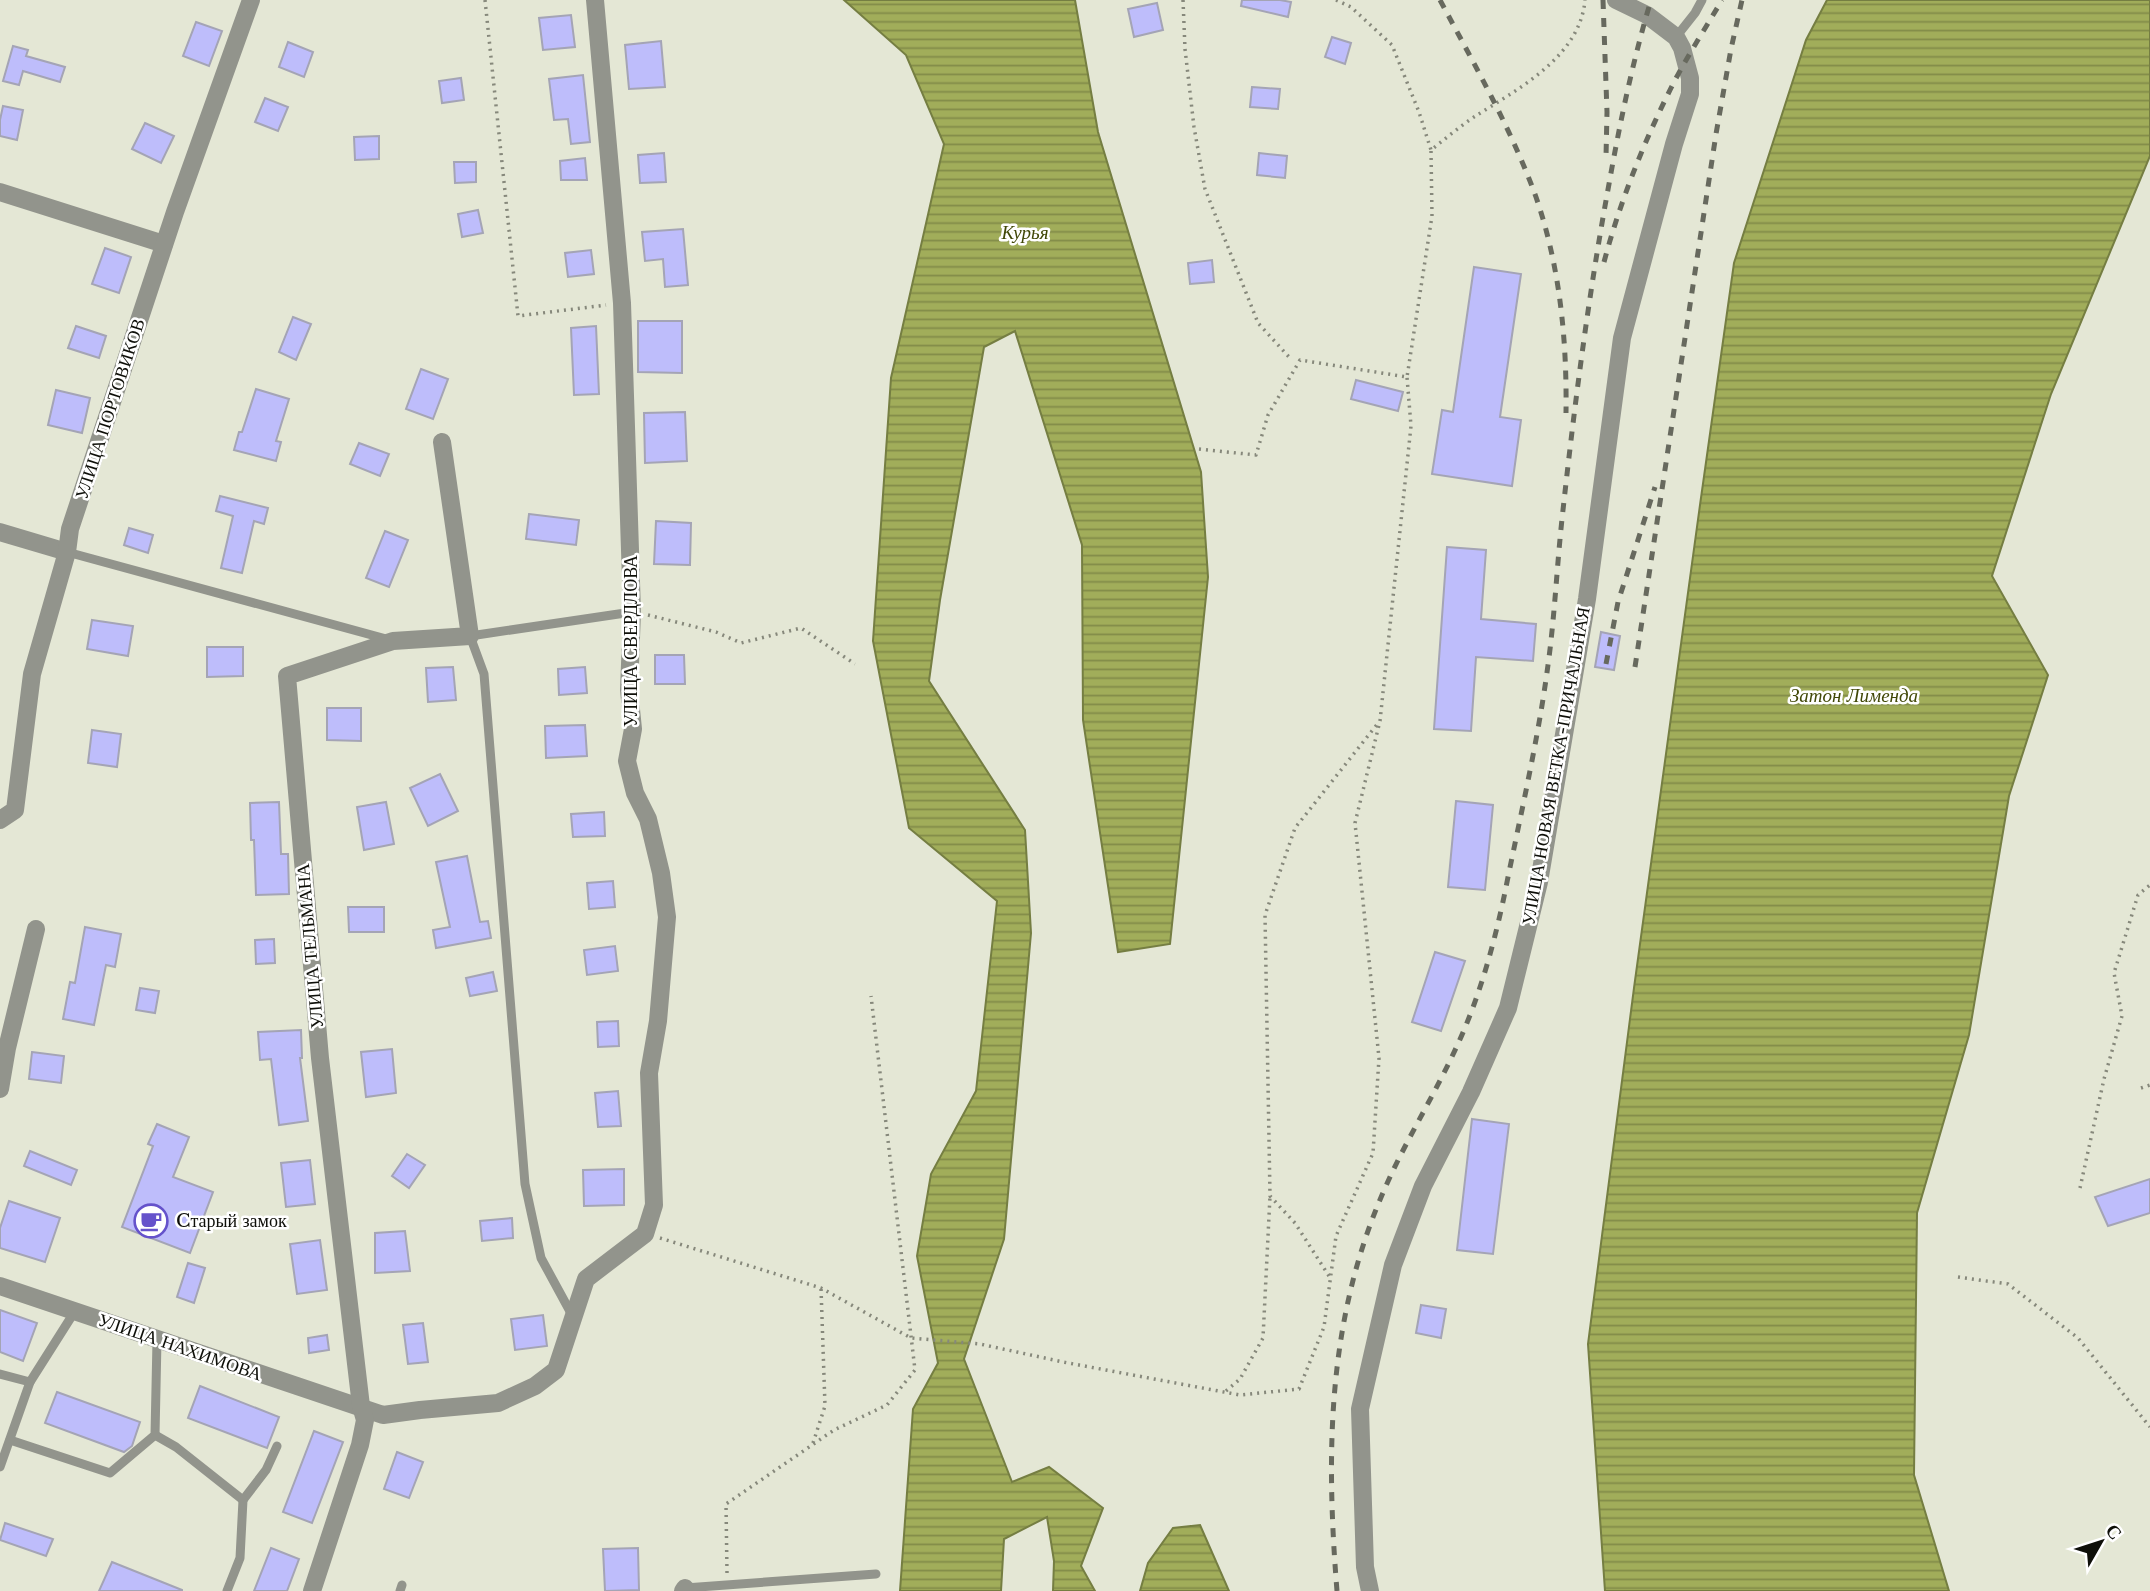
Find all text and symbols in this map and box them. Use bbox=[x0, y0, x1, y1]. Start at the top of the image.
water label: Курья bbox=[1001, 221, 1048, 244]
street label: УЛИЦА ПОРТОВИКОВ bbox=[70, 316, 150, 502]
street label: УЛИЦА СВЕРДЛОВА bbox=[620, 555, 642, 727]
street label: УЛИЦА НОВАЯ ВЕТКА-ПРИЧАЛЬНАЯ bbox=[1517, 605, 1595, 927]
water label: Затон Лименда bbox=[1790, 684, 1918, 707]
street label: УЛИЦА ТЕЛЬМАНА bbox=[292, 863, 328, 1029]
cafe icon: Cтарый замок bbox=[132, 1202, 170, 1240]
place label: Cтарый замок bbox=[176, 1210, 287, 1232]
street label: УЛИЦА НАХИМОВА bbox=[95, 1309, 265, 1385]
north arrow bbox=[2066, 1507, 2136, 1577]
text: С bbox=[2101, 1519, 2127, 1544]

